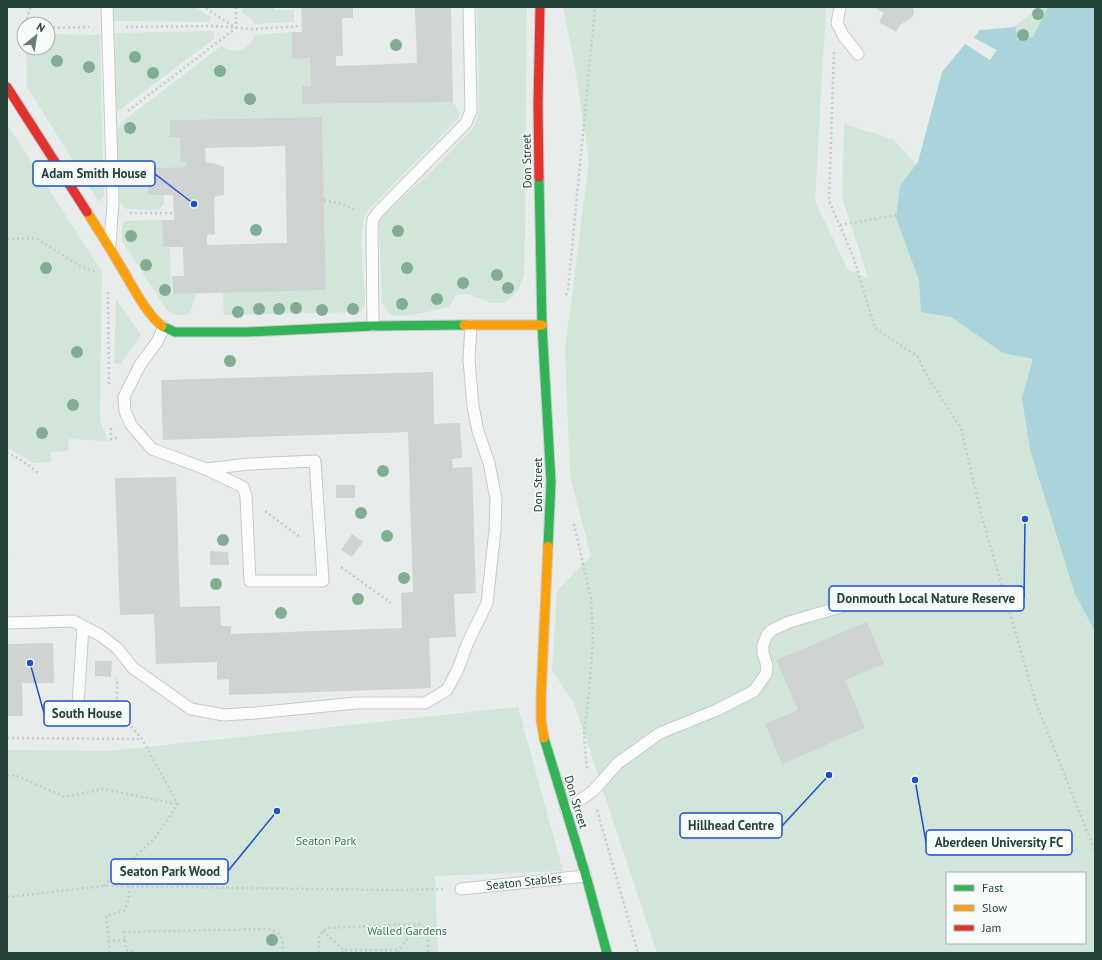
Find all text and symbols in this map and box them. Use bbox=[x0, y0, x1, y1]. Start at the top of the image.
north arrow bbox=[16, 16, 56, 56]
text: N bbox=[34, 19, 48, 35]
street label: Don Street bbox=[519, 134, 534, 188]
callout: Adam Smith House bbox=[33, 161, 155, 186]
text: Adam Smith House bbox=[41, 165, 147, 182]
street label: Don Street bbox=[530, 458, 545, 512]
callout: Donmouth Local Nature Reserve bbox=[829, 586, 1024, 611]
text: Donmouth Local Nature Reserve bbox=[837, 590, 1016, 607]
callout: South House bbox=[44, 701, 130, 726]
text: South House bbox=[52, 705, 123, 722]
street label: Don Street bbox=[561, 774, 592, 830]
callout: Hillhead Centre bbox=[680, 813, 782, 838]
text: Hillhead Centre bbox=[688, 817, 774, 834]
callout: Aberdeen University FC bbox=[926, 830, 1072, 855]
park label: Seaton Park bbox=[296, 833, 357, 848]
text: Aberdeen University FC bbox=[935, 834, 1063, 851]
callout: Seaton Park Wood bbox=[111, 859, 228, 884]
text: Seaton Park Wood bbox=[120, 863, 220, 880]
street label: Seaton Stables bbox=[485, 870, 563, 893]
legend bbox=[946, 872, 1086, 944]
text: Fast bbox=[982, 880, 1003, 895]
text: Slow bbox=[982, 900, 1007, 915]
text: Jam bbox=[981, 920, 1001, 935]
park label: Walled Gardens bbox=[367, 923, 447, 938]

